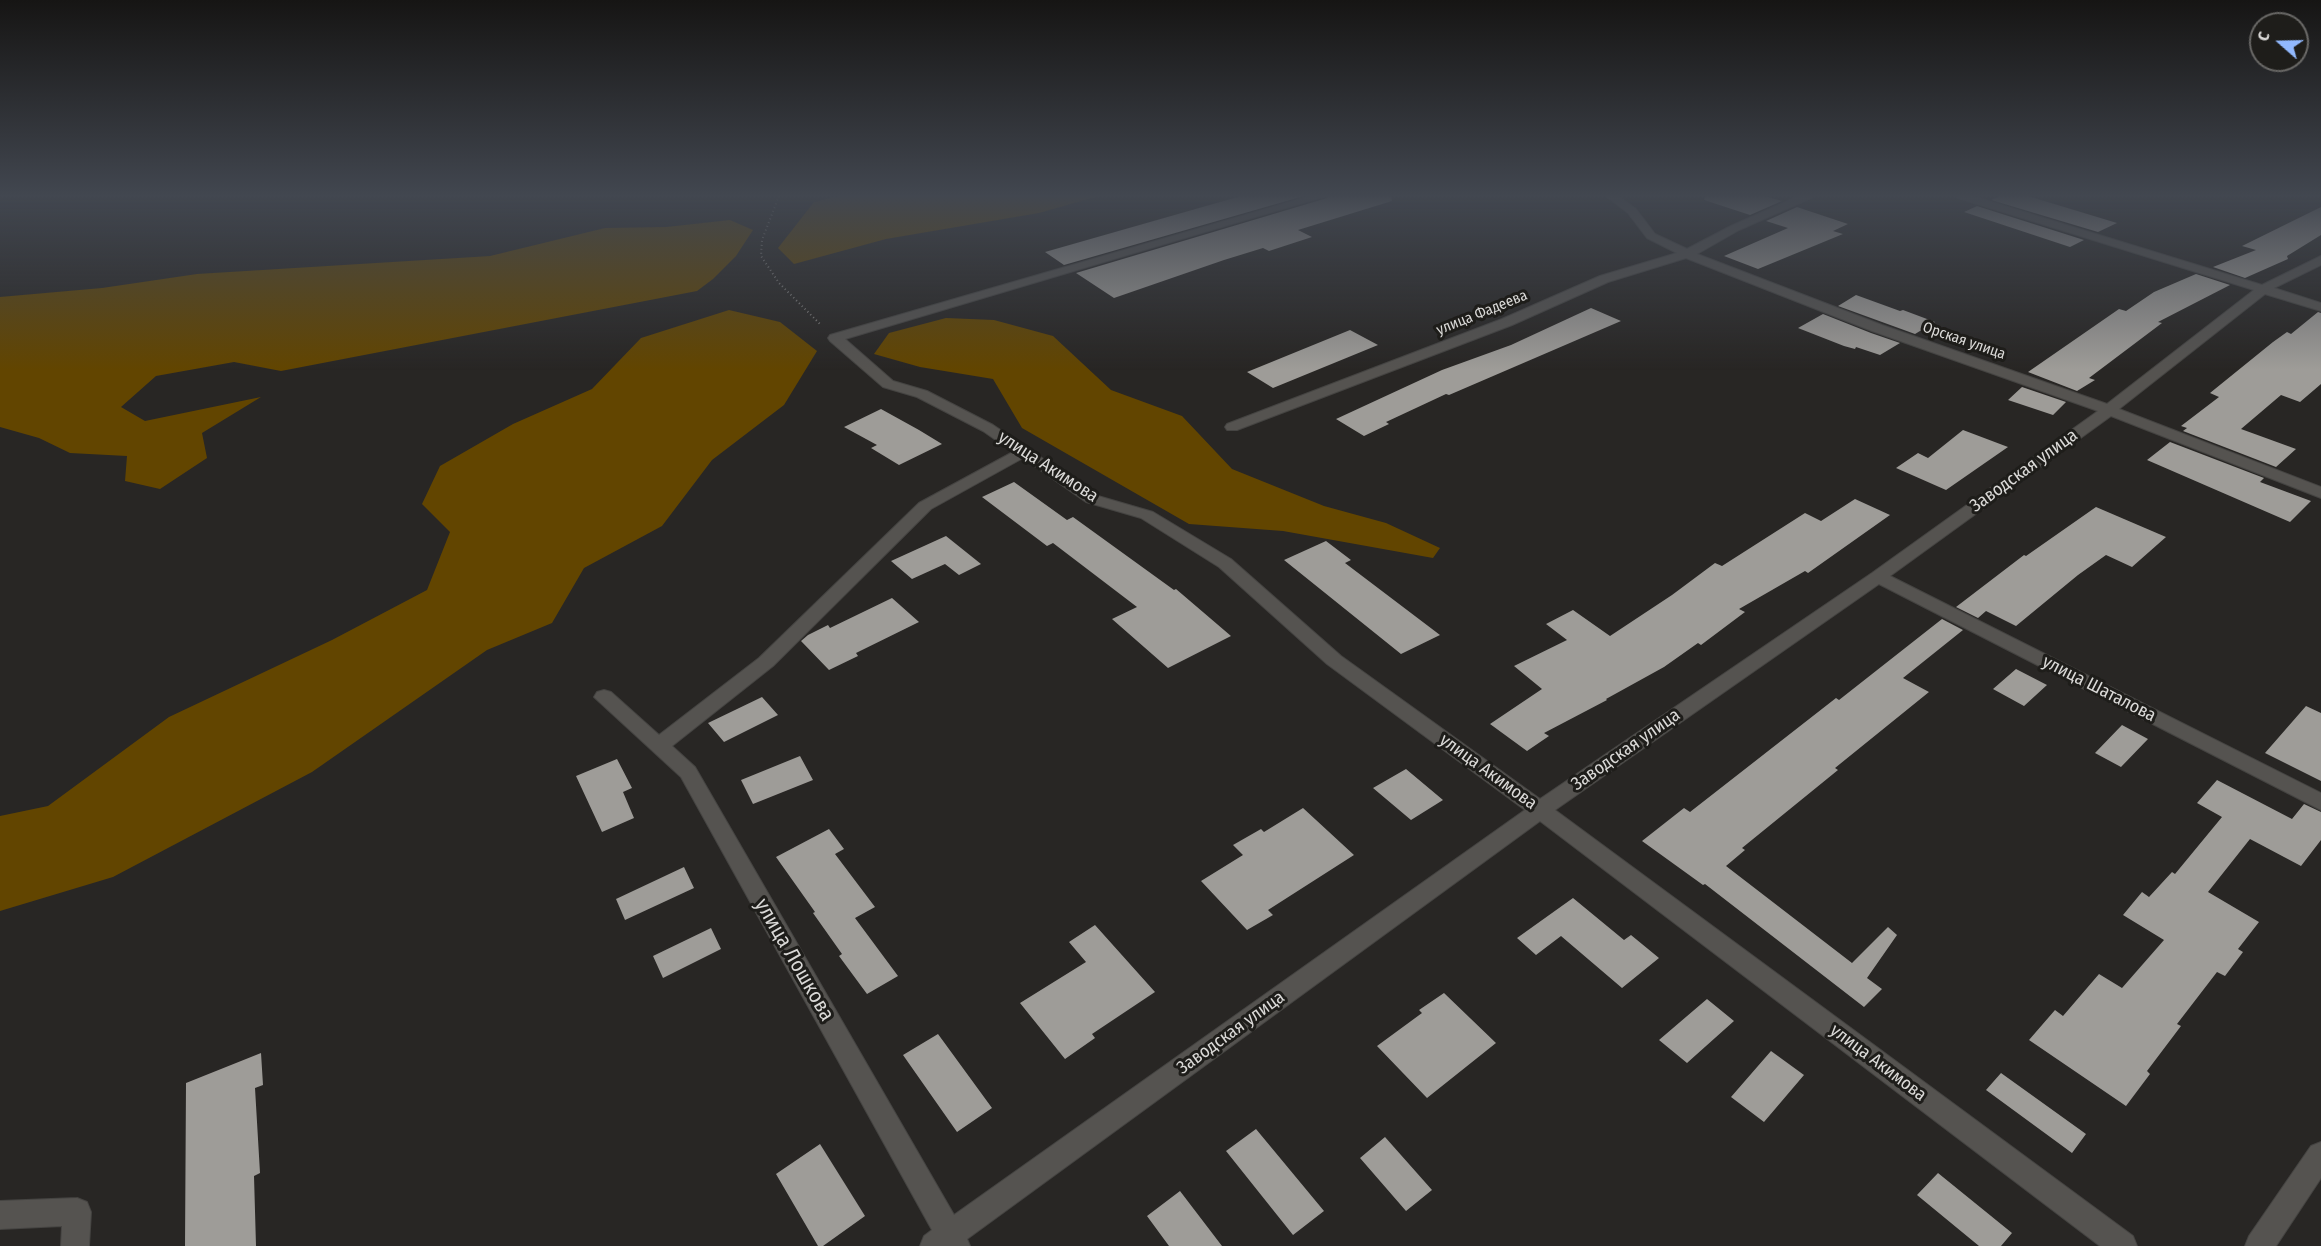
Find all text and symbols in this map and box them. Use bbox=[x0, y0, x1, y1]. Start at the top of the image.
north arrow bbox=[2249, 12, 2309, 72]
text: С bbox=[2253, 29, 2274, 44]
street label: улица Фадеева bbox=[1434, 287, 1530, 339]
street label: Орская улица bbox=[1920, 318, 2008, 364]
street label: Заводская улица bbox=[1966, 425, 2082, 517]
street label: улица Акимова bbox=[994, 427, 1102, 507]
street label: улица Шаталова bbox=[2039, 651, 2159, 727]
street label: Заводская улица bbox=[1568, 705, 1684, 795]
street label: улица Акимова bbox=[1435, 729, 1541, 815]
street label: улица Лошкова bbox=[749, 894, 839, 1026]
street label: Заводская улица bbox=[1173, 987, 1289, 1079]
street label: улица Акимова bbox=[1826, 1020, 1930, 1106]

